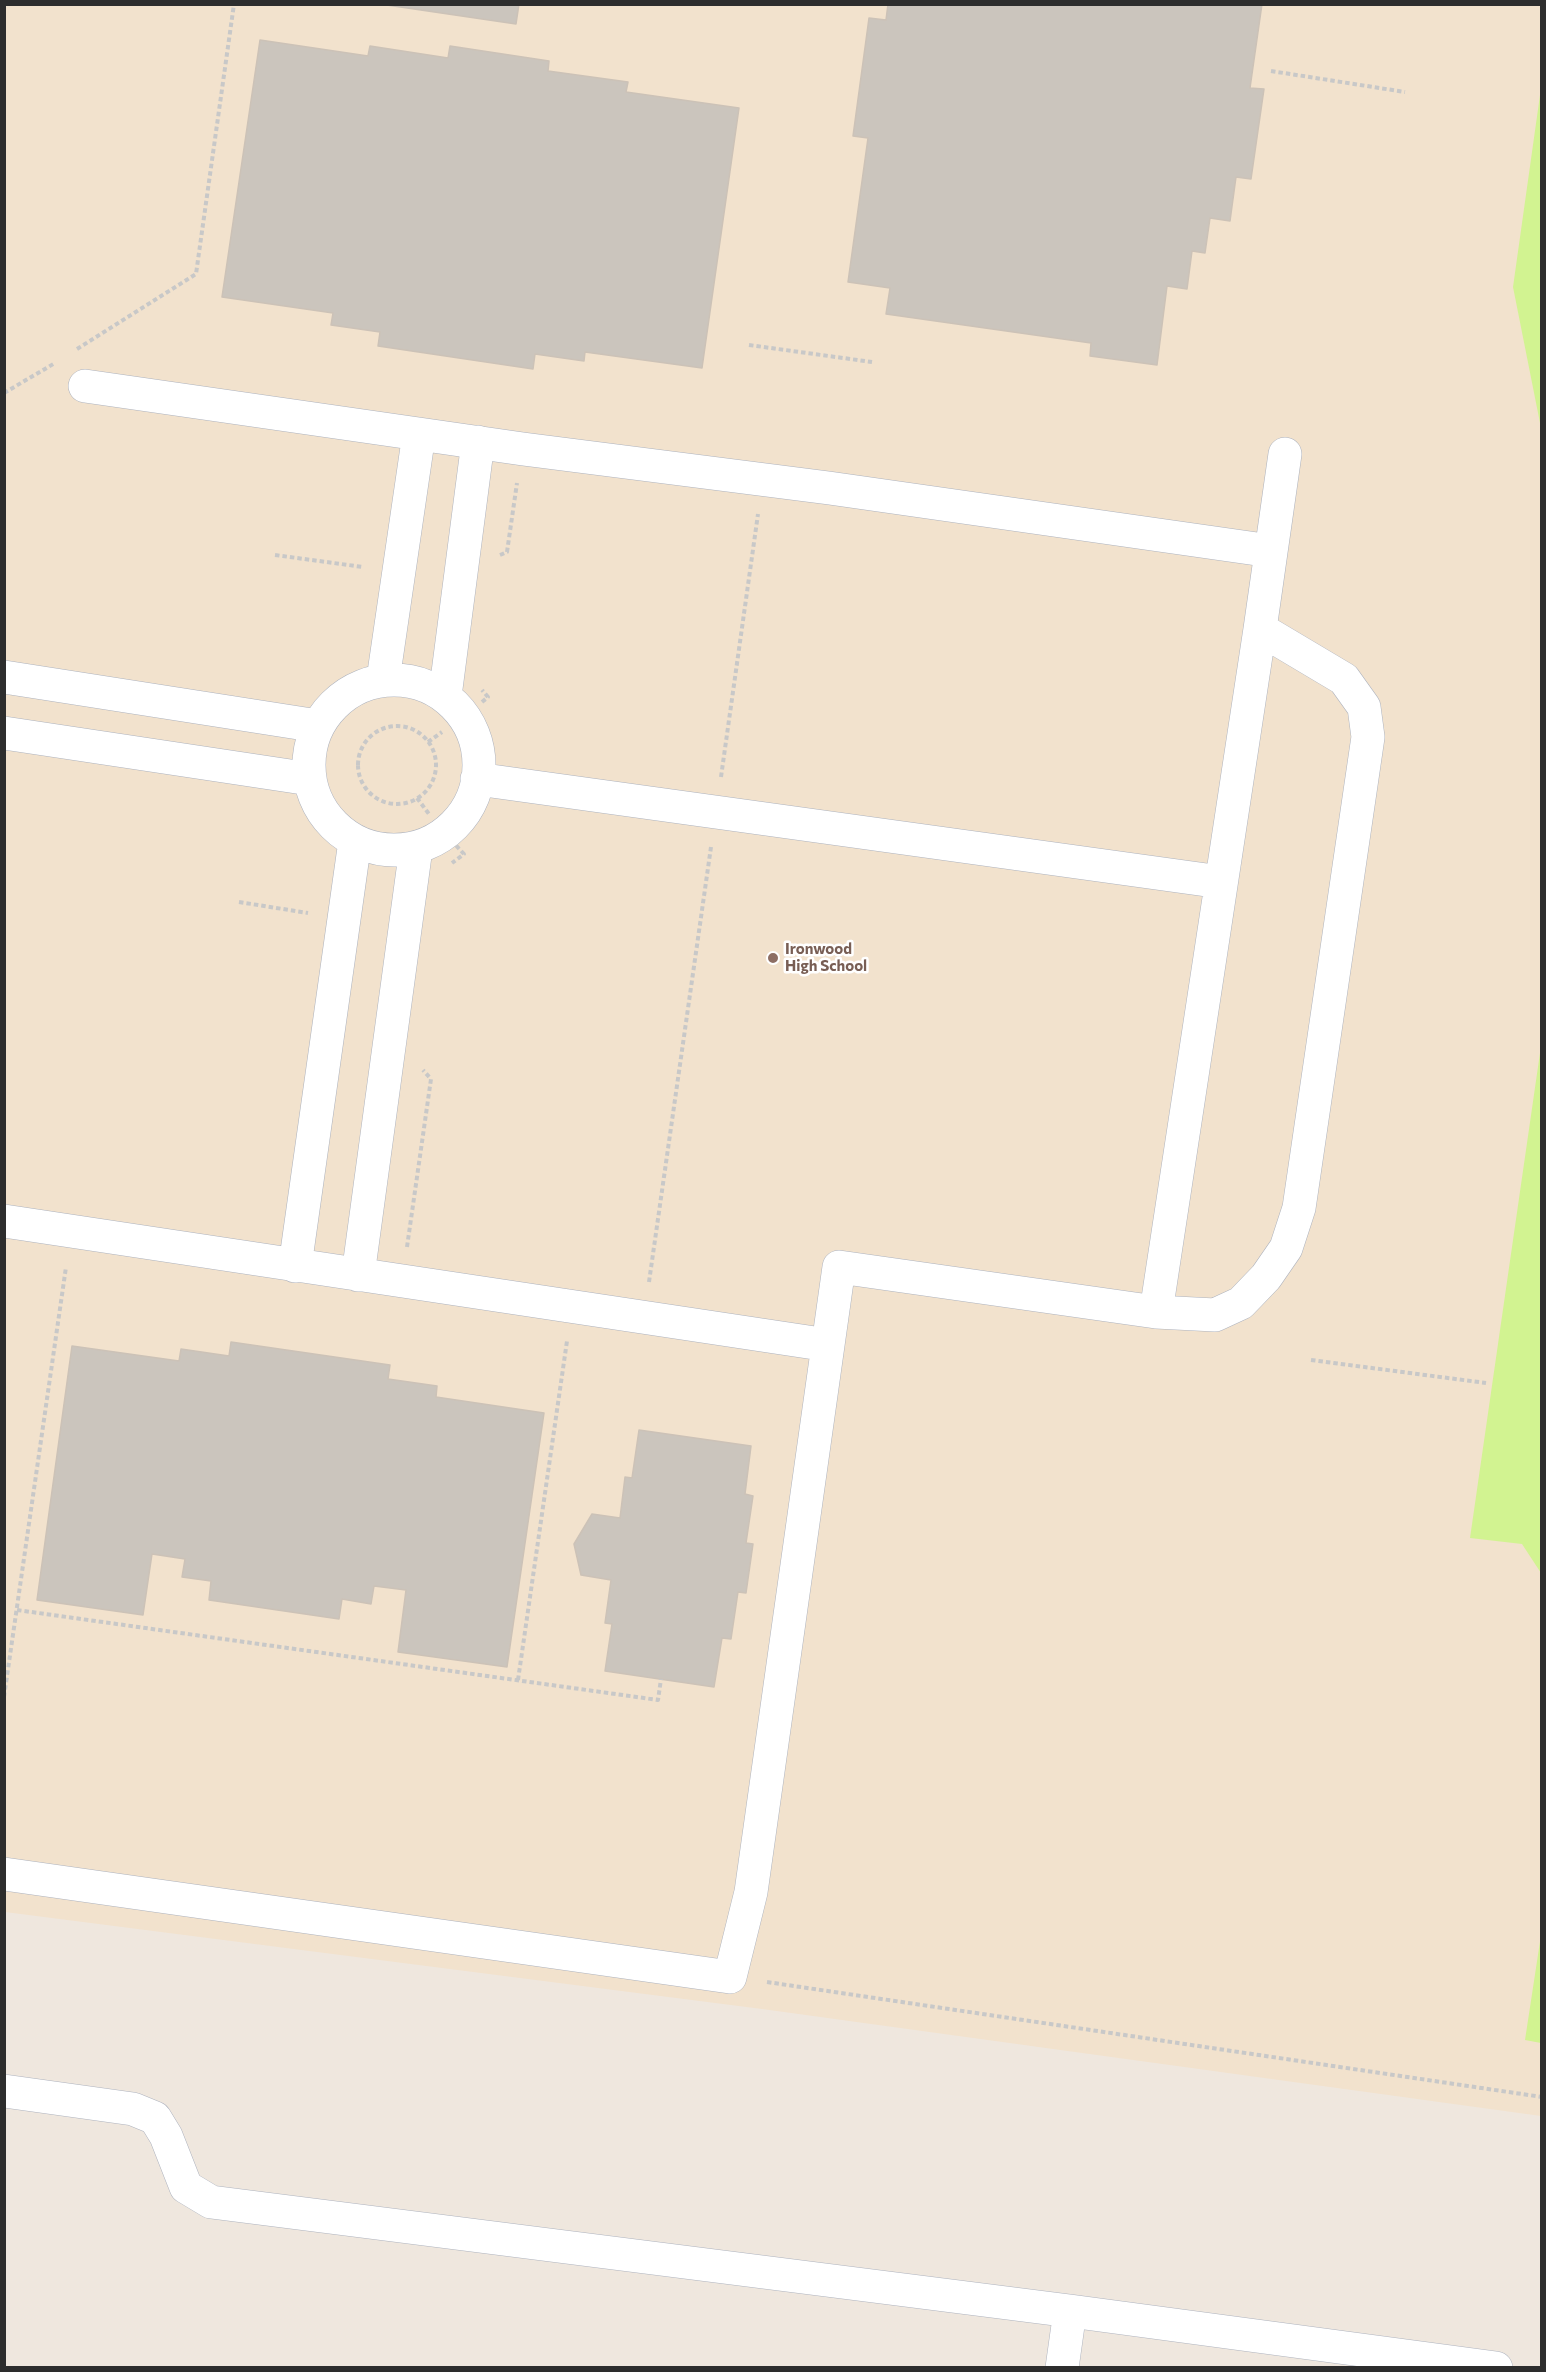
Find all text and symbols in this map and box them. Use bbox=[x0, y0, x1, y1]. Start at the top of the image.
place label: Ironwood High School bbox=[785, 940, 867, 975]
marker: Ironwood High School bbox=[766, 951, 780, 965]

